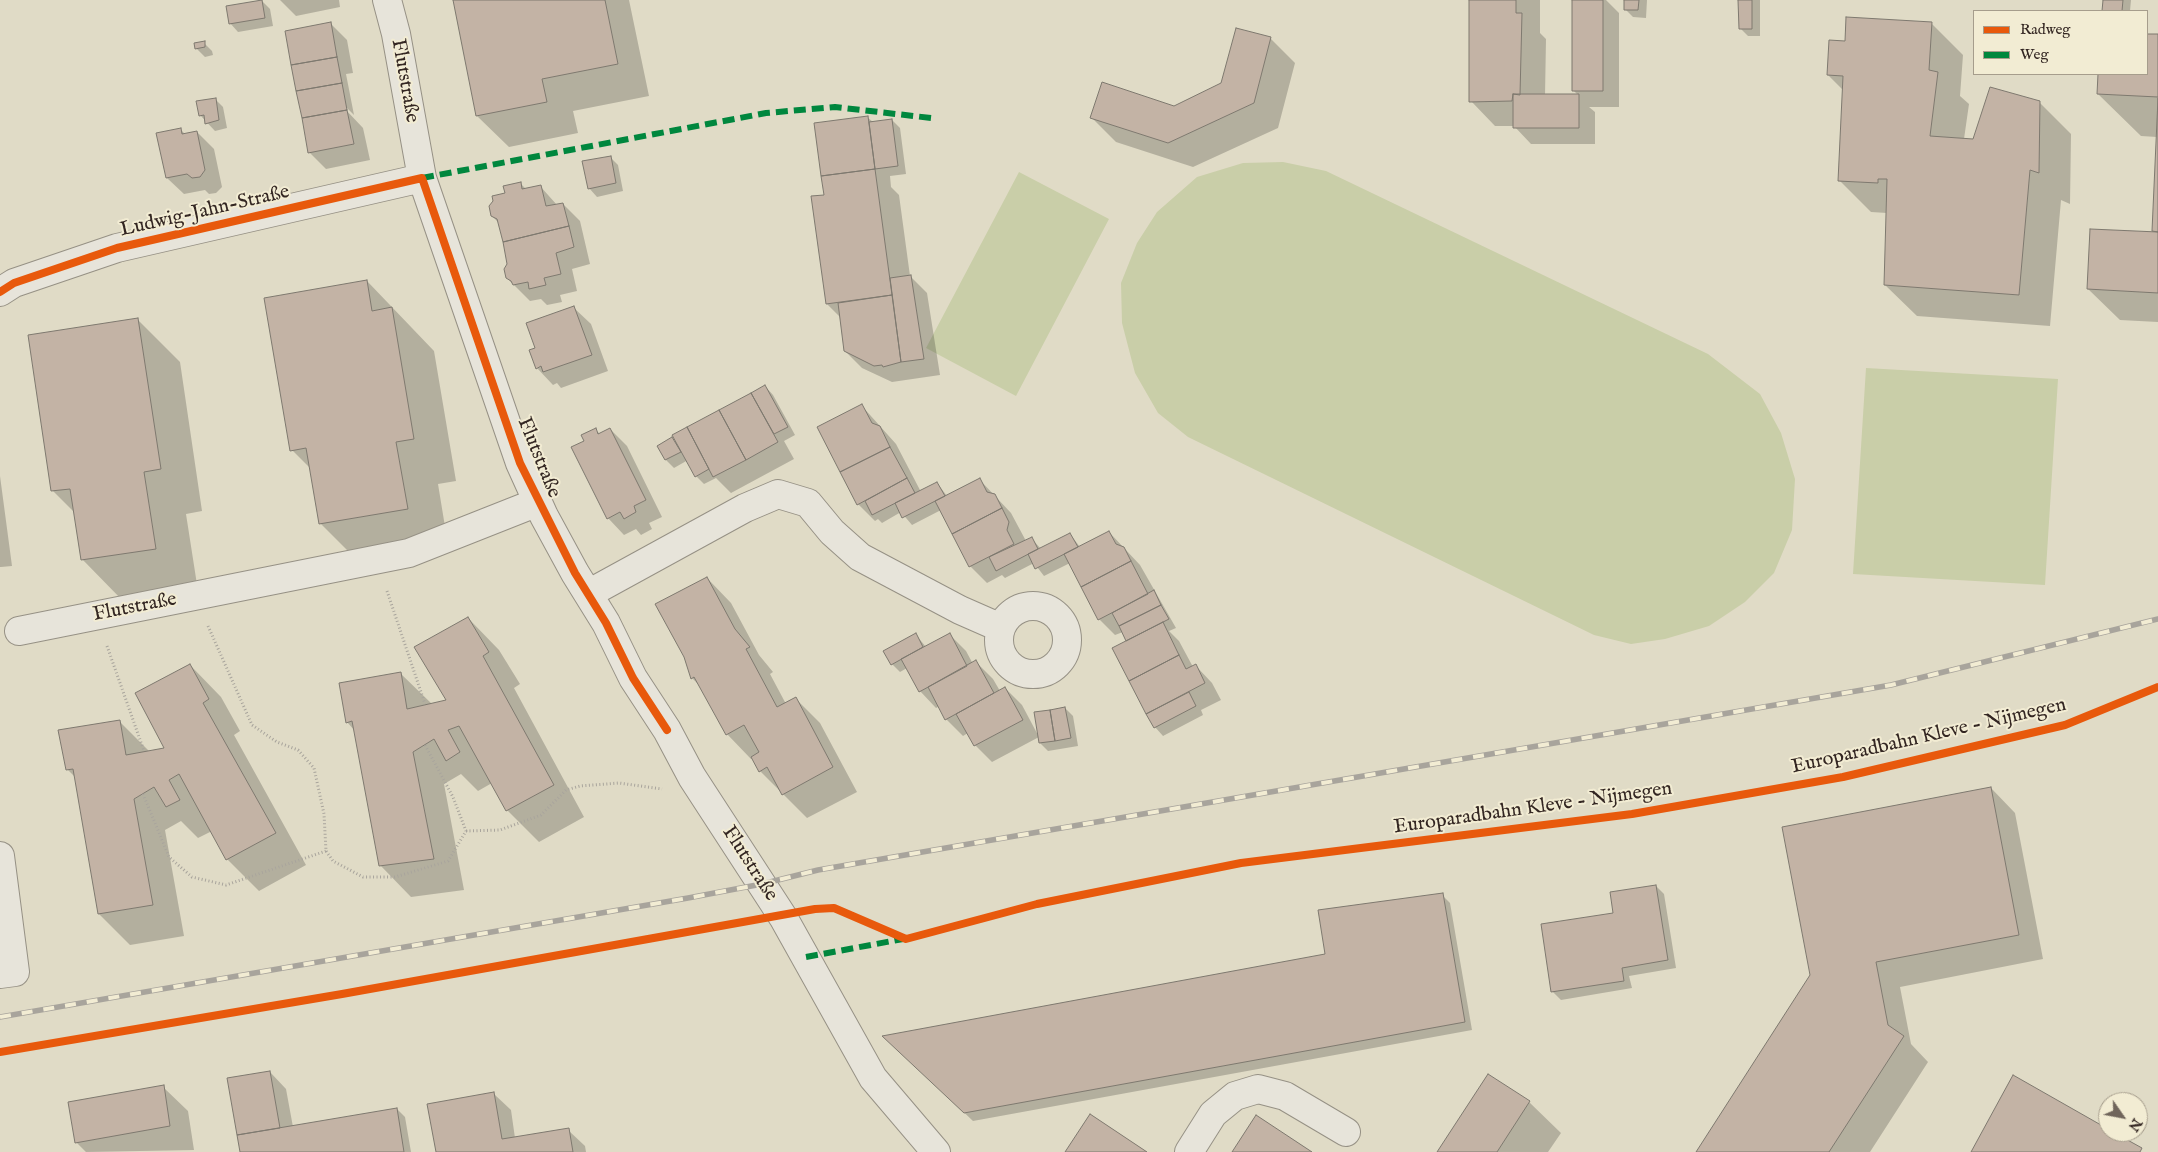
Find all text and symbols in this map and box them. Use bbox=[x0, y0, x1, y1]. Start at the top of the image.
legend bbox=[1973, 10, 2148, 75]
text: Radweg bbox=[2020, 20, 2071, 39]
street label: Flutstraße bbox=[385, 37, 423, 125]
text: Weg bbox=[2020, 45, 2049, 64]
street label: Ludwig-Jahn-Straße bbox=[118, 181, 292, 243]
street label: Flutstraße bbox=[511, 414, 565, 502]
street label: Flutstraße bbox=[91, 588, 179, 628]
street label: Europaradbahn Kleve - Nijmegen bbox=[1789, 694, 2069, 780]
street label: Europaradbahn Kleve - Nijmegen bbox=[1392, 778, 1674, 840]
street label: Flutstraße bbox=[716, 822, 782, 906]
north arrow bbox=[2098, 1092, 2148, 1142]
text: N bbox=[2124, 1115, 2146, 1135]

